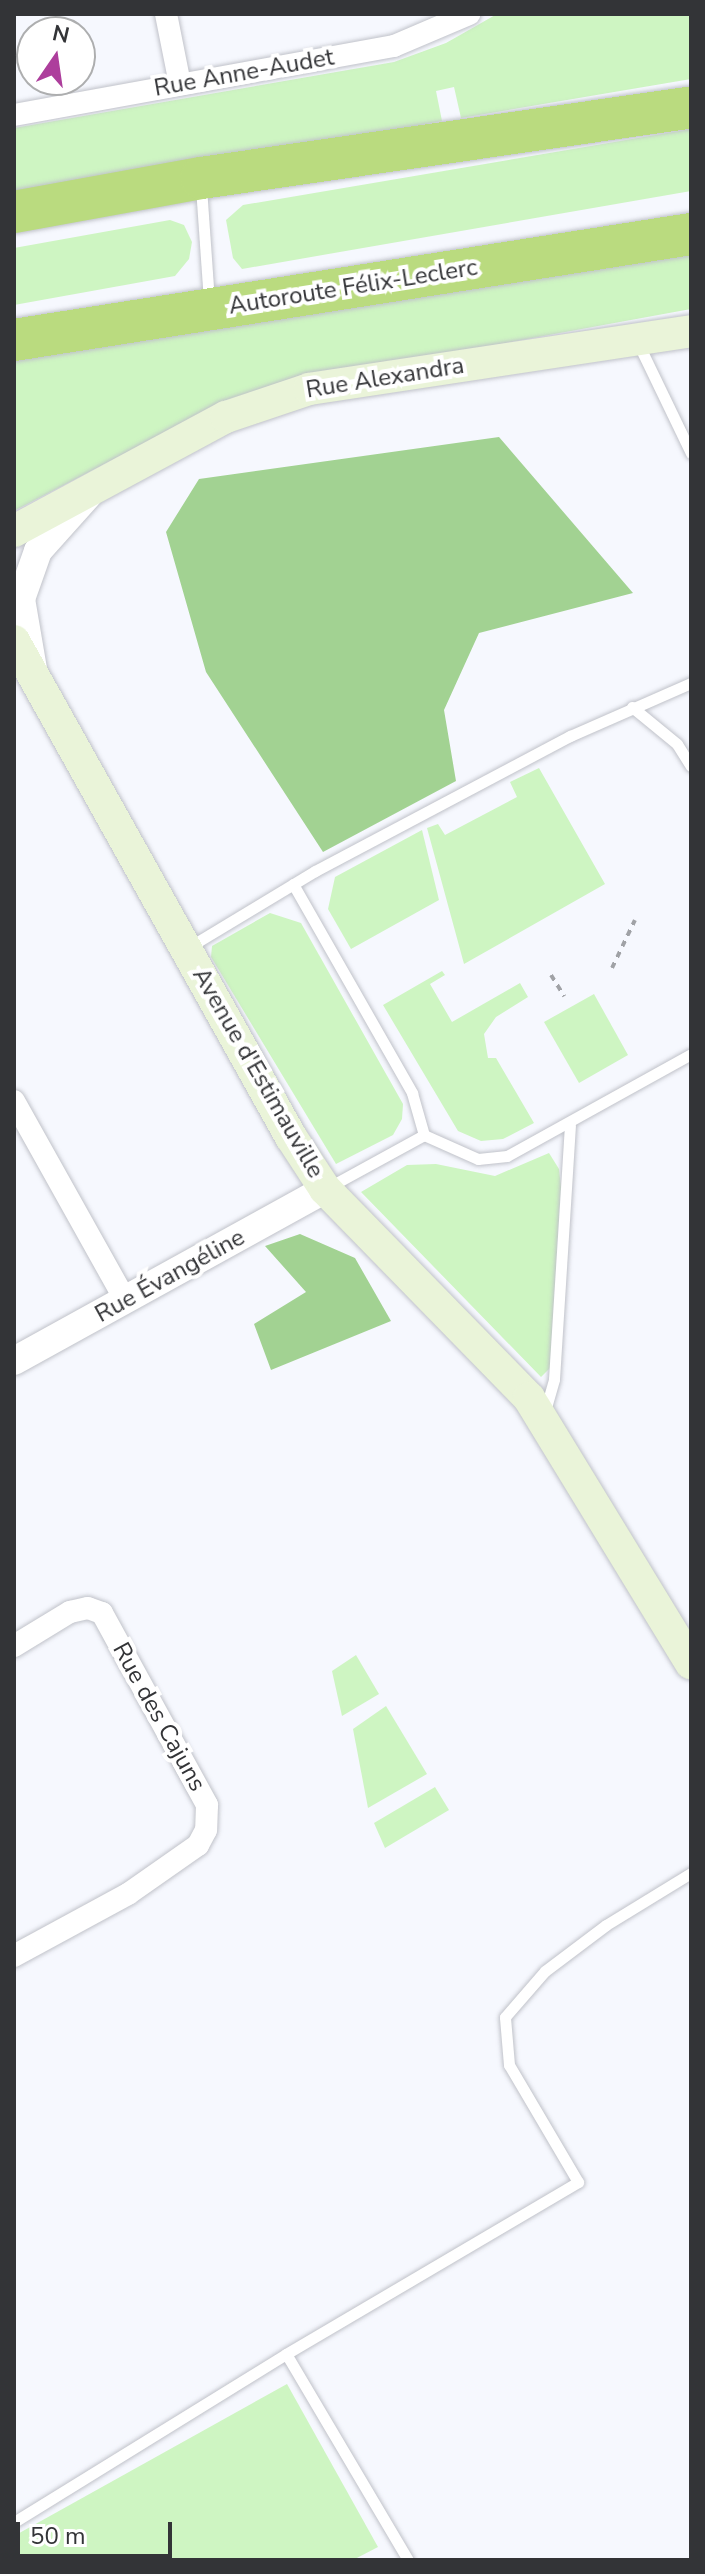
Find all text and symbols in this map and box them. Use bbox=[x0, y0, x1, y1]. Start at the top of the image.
north arrow bbox=[16, 16, 96, 96]
text: N bbox=[50, 18, 72, 51]
street label: Rue Anne-Audet bbox=[152, 43, 336, 103]
street label: Autoroute Félix-Leclerc bbox=[227, 253, 479, 321]
street label: Rue Alexandra bbox=[304, 351, 466, 405]
street label: Avenue d'Estimauville bbox=[186, 963, 330, 1183]
street label: Rue Évangéline bbox=[90, 1223, 250, 1329]
street label: Rue des Cajuns bbox=[106, 1638, 212, 1796]
scale bar bbox=[20, 2506, 176, 2556]
text: 50 m bbox=[30, 2520, 86, 2552]

